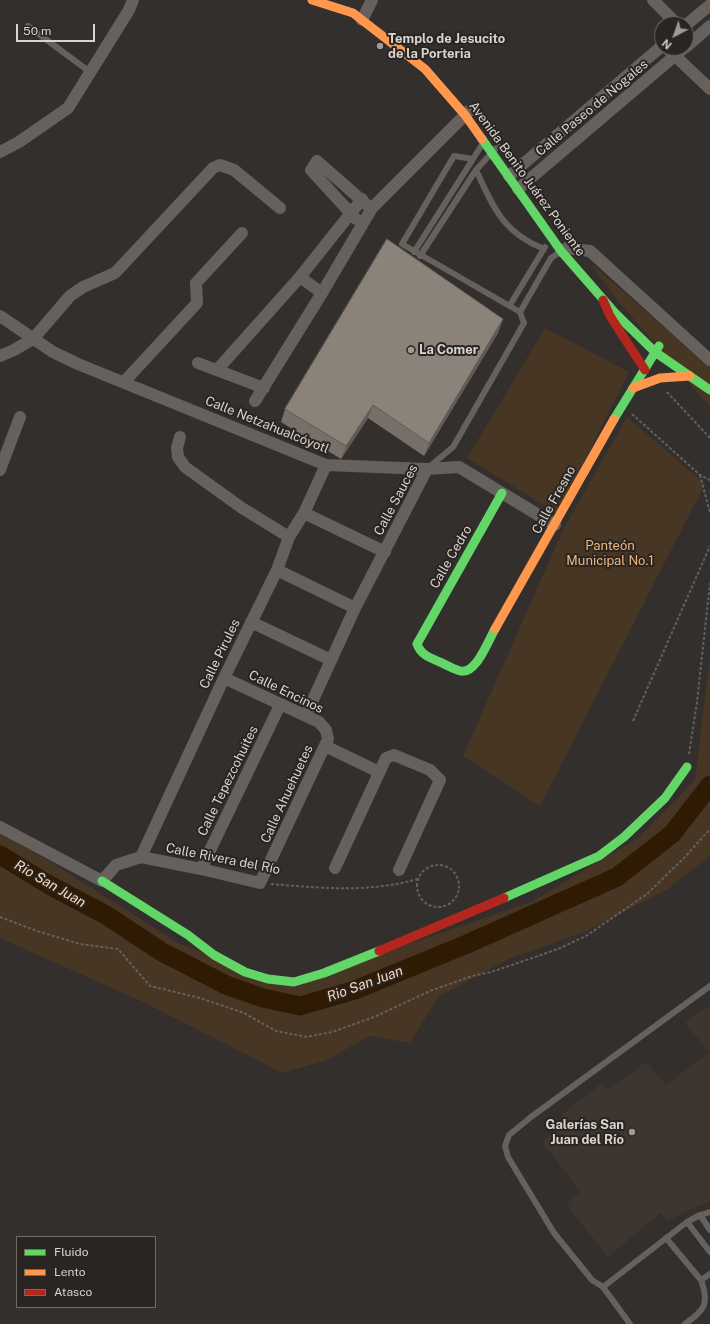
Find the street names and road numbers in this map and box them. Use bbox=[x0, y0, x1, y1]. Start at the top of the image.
street label: Calle Paseo de Nogales bbox=[533, 57, 651, 159]
street label: Avenida Benito Juárez Poniente bbox=[466, 98, 588, 260]
street label: Calle Netzahualcóyotl bbox=[203, 393, 331, 457]
street label: Calle Sauces bbox=[371, 462, 421, 538]
street label: Calle Fresno bbox=[529, 463, 579, 537]
street label: Calle Cedro bbox=[427, 523, 475, 591]
street label: Calle Pirules bbox=[196, 617, 244, 691]
street label: Calle Encinos bbox=[246, 667, 326, 717]
street label: Calle Tepezcohuites bbox=[195, 723, 261, 839]
street label: Calle Ahuehuetes bbox=[257, 742, 317, 846]
street label: Calle Rivera del Río bbox=[164, 840, 282, 878]

